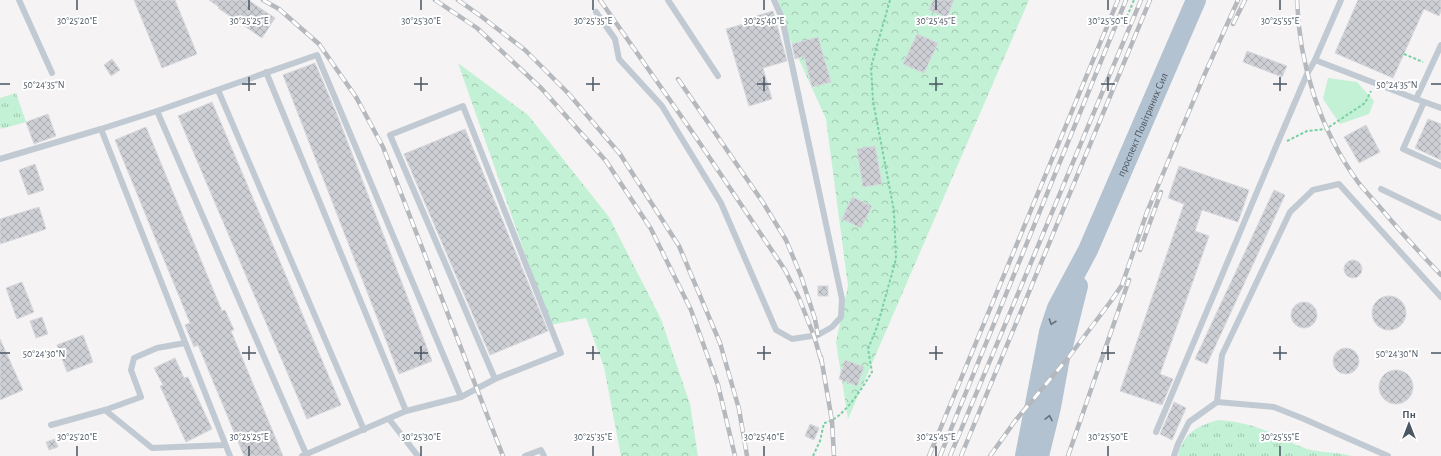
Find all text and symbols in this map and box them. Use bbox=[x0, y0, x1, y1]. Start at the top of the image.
text: 30°25'20"E bbox=[57, 16, 97, 26]
text: 30°25'25"E bbox=[229, 16, 269, 26]
text: 30°25'30"E bbox=[401, 16, 441, 26]
text: 30°25'35"E bbox=[574, 16, 612, 26]
text: 30°25'40"E bbox=[744, 16, 784, 26]
text: 30°25'45"E bbox=[916, 16, 956, 26]
text: 30°25'50"E bbox=[1088, 16, 1128, 26]
text: 30°25'55"E bbox=[1261, 16, 1300, 26]
street label: проспект Повітряних Сил bbox=[1115, 71, 1169, 178]
text: 50°24'35"N bbox=[23, 80, 65, 90]
text: 50°24'35"N bbox=[1376, 80, 1418, 90]
one-way arrow bbox=[1049, 319, 1057, 326]
text: 50°24'30"N bbox=[23, 349, 65, 359]
text: 50°24'30"N bbox=[1376, 349, 1418, 359]
north arrow bbox=[1389, 404, 1429, 444]
text: Пн bbox=[1402, 409, 1416, 420]
one-way arrow bbox=[1044, 415, 1052, 421]
text: 30°25'20"E bbox=[57, 432, 97, 442]
text: 30°25'25"E bbox=[229, 432, 269, 442]
text: 30°25'30"E bbox=[401, 432, 441, 442]
text: 30°25'35"E bbox=[574, 432, 612, 442]
text: 30°25'40"E bbox=[744, 432, 784, 442]
text: 30°25'45"E bbox=[916, 432, 956, 442]
text: 30°25'50"E bbox=[1088, 432, 1128, 442]
text: 30°25'55"E bbox=[1261, 432, 1300, 442]

